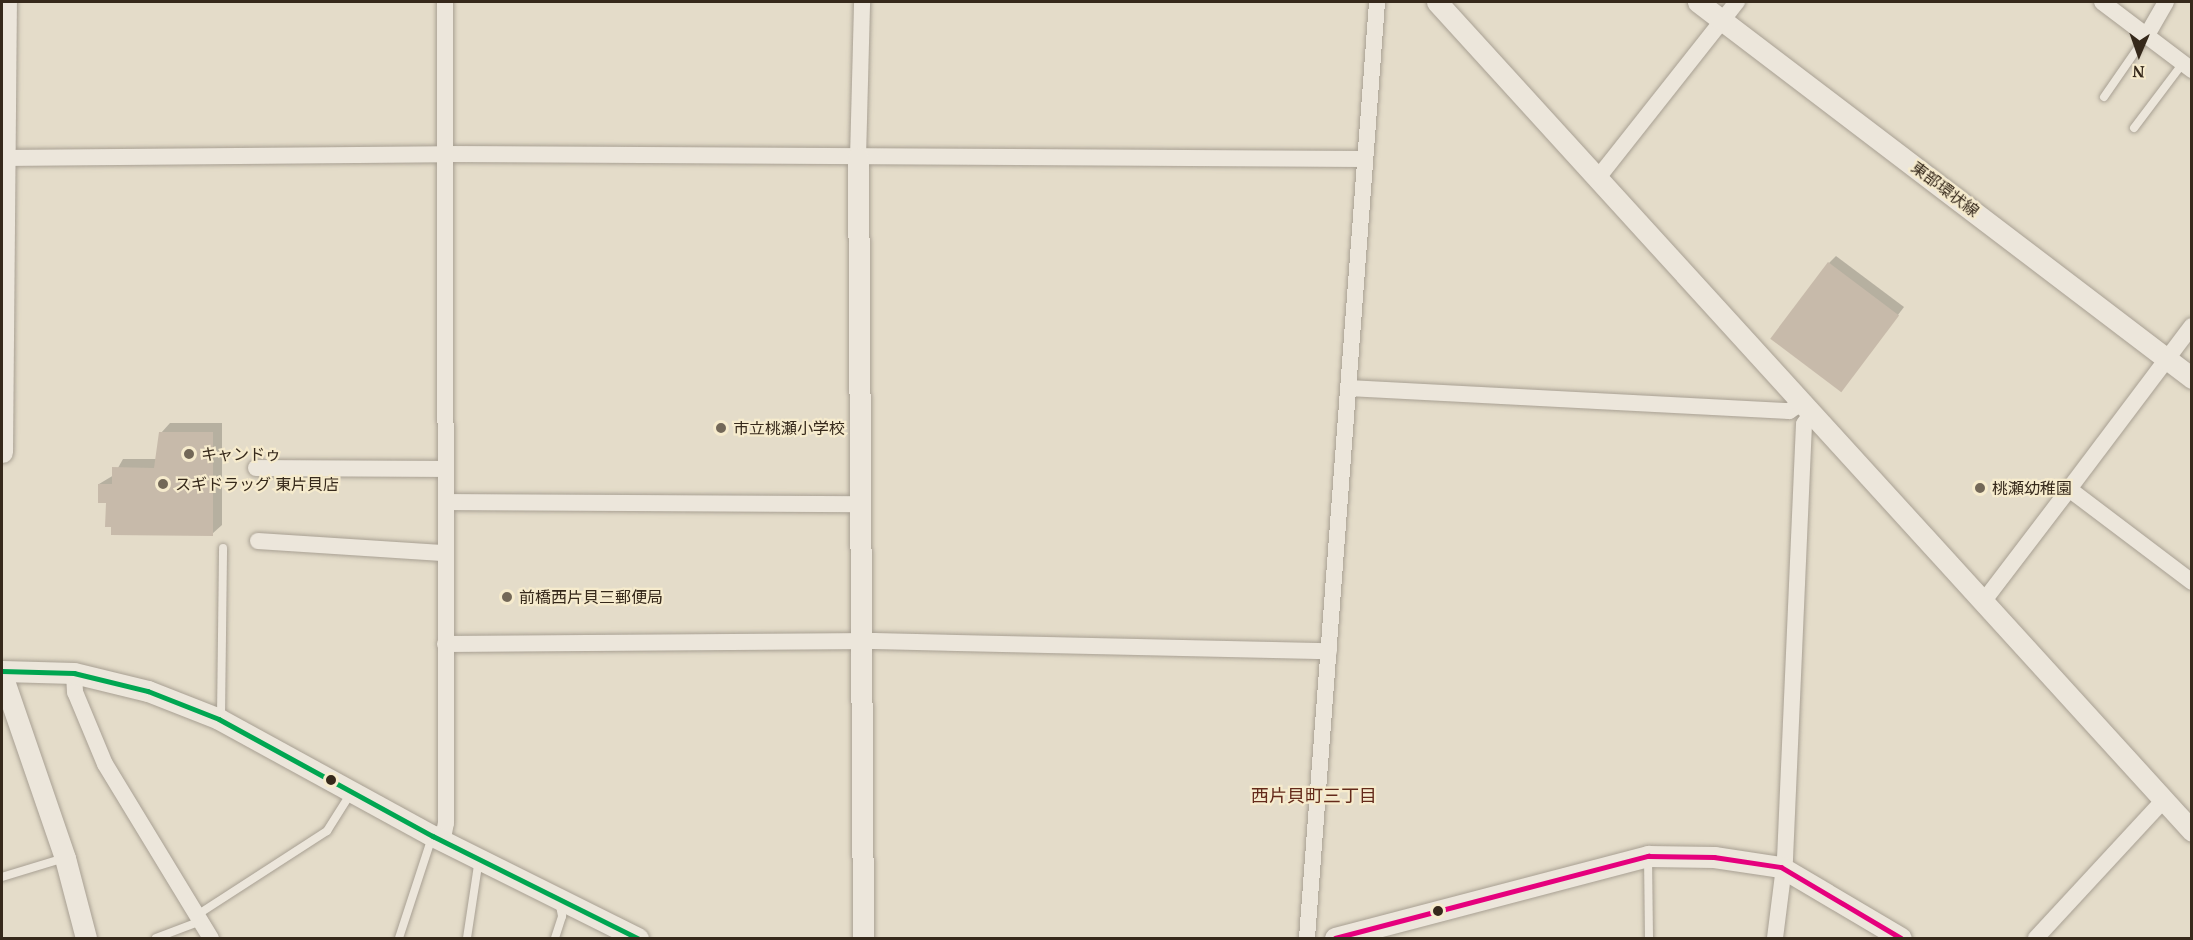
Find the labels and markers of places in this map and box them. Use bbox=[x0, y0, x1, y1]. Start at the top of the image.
place label: 市立桃瀬小学校 bbox=[733, 418, 845, 438]
marker: 市立桃瀬小学校 bbox=[714, 421, 728, 435]
place label: キャンドゥ bbox=[201, 444, 281, 464]
marker: キャンドゥ bbox=[182, 447, 196, 461]
place label: スギドラッグ 東片貝店 bbox=[175, 474, 339, 494]
marker: スギドラッグ 東片貝店 bbox=[156, 477, 170, 491]
place label: 桃瀬幼稚園 bbox=[1992, 478, 2072, 498]
marker: 桃瀬幼稚園 bbox=[1973, 481, 1987, 495]
place label: 前橋西片貝三郵便局 bbox=[519, 587, 663, 607]
marker: 前橋西片貝三郵便局 bbox=[500, 590, 514, 604]
unlabelled marker bbox=[325, 774, 337, 786]
unlabelled marker bbox=[1432, 905, 1444, 917]

